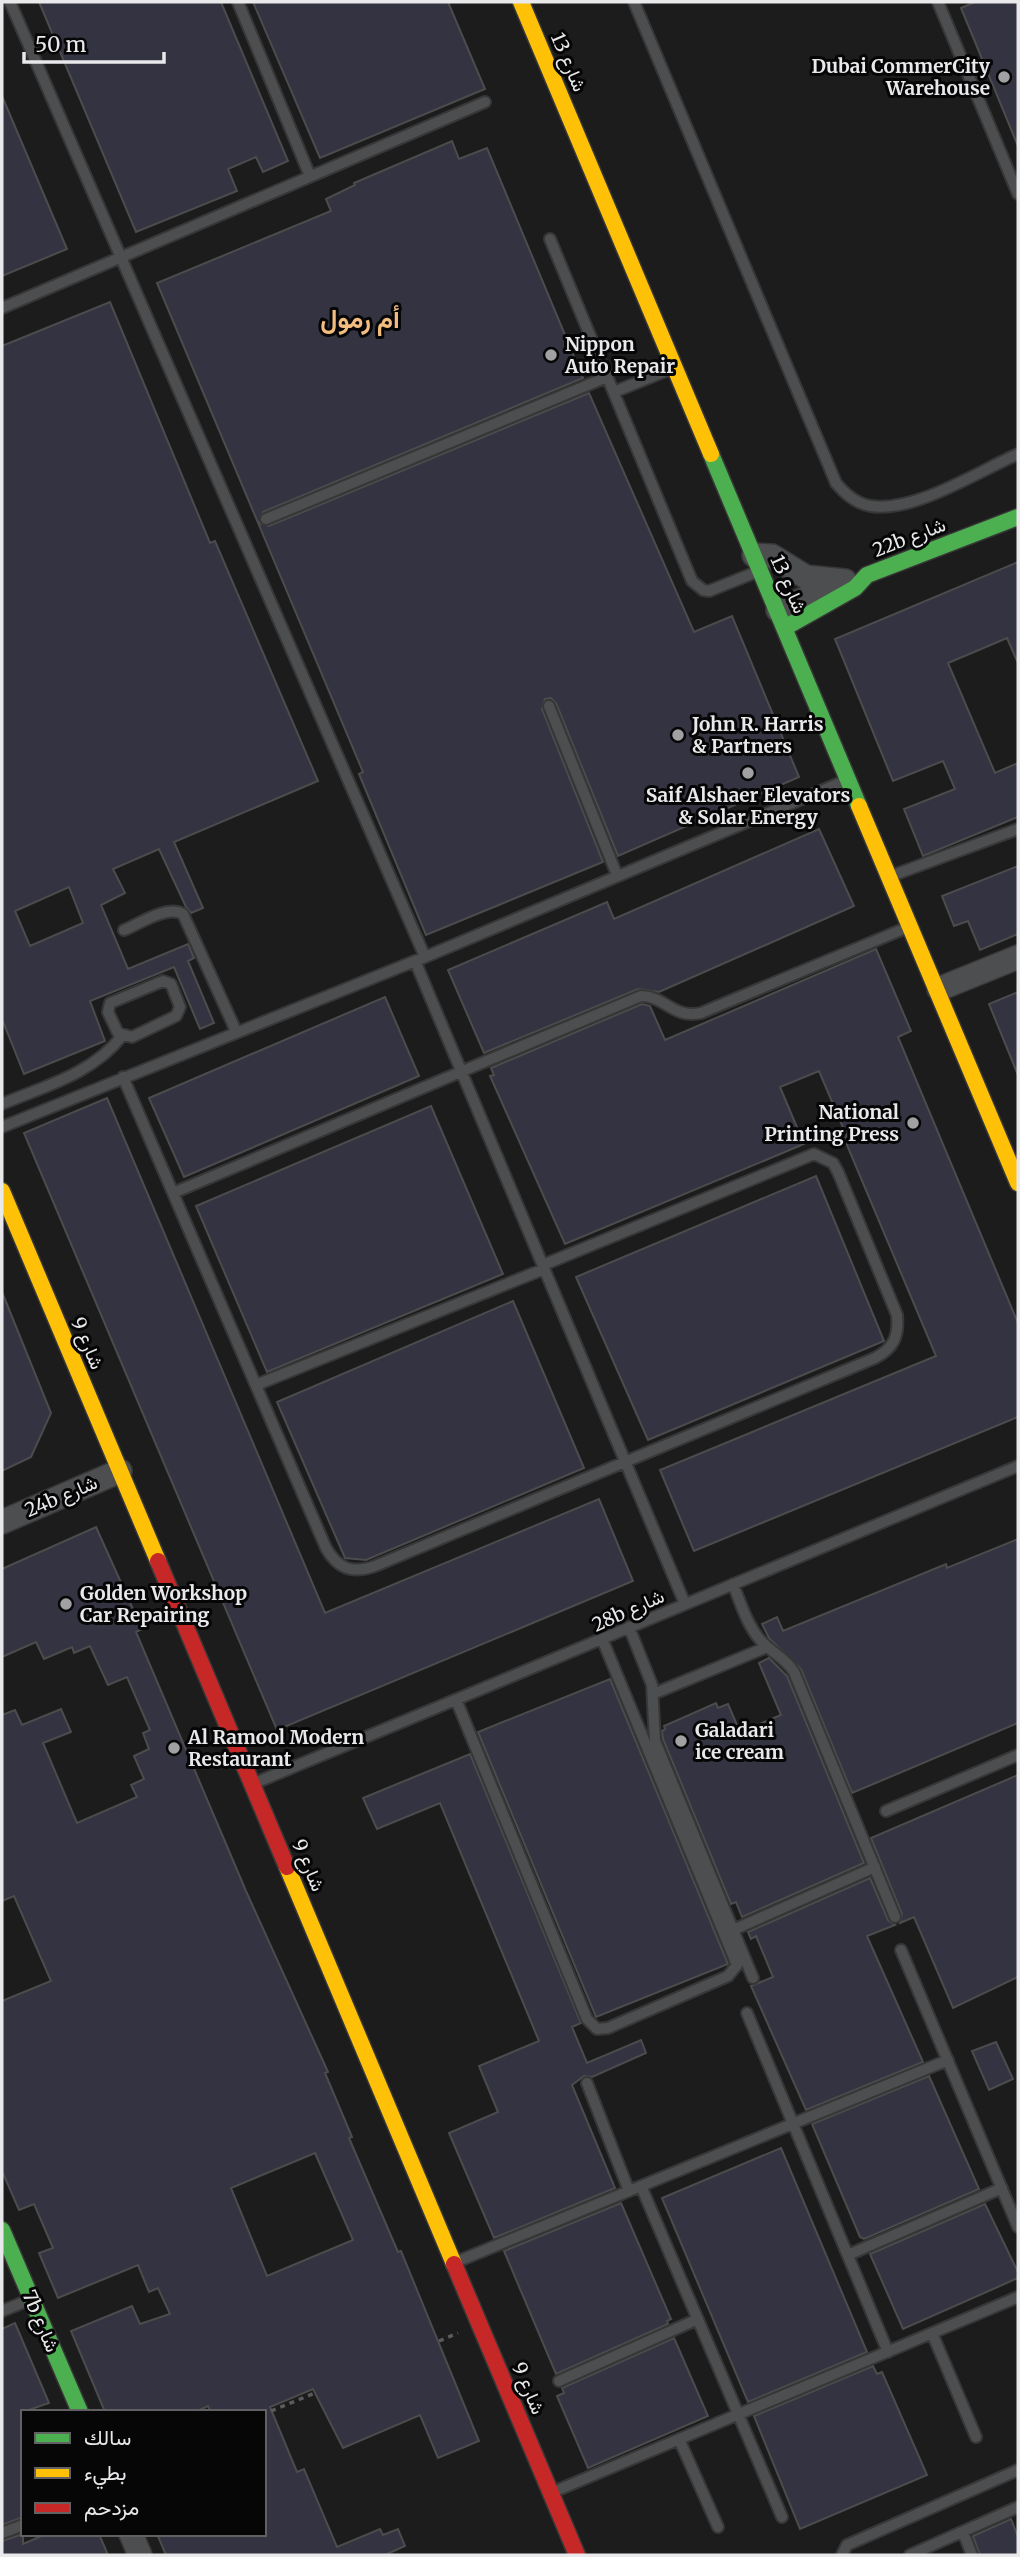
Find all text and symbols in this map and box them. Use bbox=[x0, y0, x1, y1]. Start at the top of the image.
scale bar bbox=[24, 21, 164, 65]
street label: شارع 13 bbox=[545, 29, 592, 95]
text: 50 m bbox=[35, 31, 86, 58]
place label: Dubai CommerCity Warehouse bbox=[811, 54, 991, 100]
marker: Dubai CommerCity Warehouse bbox=[996, 69, 1012, 85]
district label: أم رمول bbox=[320, 302, 400, 336]
place label: Nippon Auto Repair bbox=[564, 332, 675, 378]
marker: Nippon Auto Repair bbox=[543, 347, 559, 363]
street label: 22b شارع bbox=[869, 512, 949, 563]
street label: شارع 13 bbox=[765, 551, 813, 617]
place label: John R. Harris & Partners bbox=[691, 712, 824, 758]
marker: John R. Harris & Partners bbox=[670, 727, 686, 743]
marker: Saif Alshaer Elevators & Solar Energy bbox=[740, 765, 756, 781]
place label: Saif Alshaer Elevators & Solar Energy bbox=[646, 783, 850, 829]
place label: National Printing Press bbox=[764, 1100, 899, 1146]
marker: National Printing Press bbox=[905, 1115, 921, 1131]
street label: شارع 9 bbox=[65, 1313, 110, 1373]
street label: 24b شارع bbox=[21, 1470, 101, 1523]
place label: Golden Workshop Car Repairing bbox=[80, 1581, 247, 1627]
street label: 28b شارع bbox=[588, 1583, 668, 1637]
marker: Golden Workshop Car Repairing bbox=[58, 1596, 74, 1612]
place label: Galadari ice cream bbox=[695, 1718, 784, 1764]
place label: Al Ramool Modern Restaurant bbox=[187, 1725, 364, 1771]
marker: Galadari ice cream bbox=[673, 1733, 689, 1749]
marker: Al Ramool Modern Restaurant bbox=[166, 1740, 182, 1756]
street label: شارع 9 bbox=[286, 1835, 331, 1895]
street label: 7b شارع bbox=[16, 2286, 65, 2356]
street label: شارع 9 bbox=[506, 2358, 551, 2418]
legend bbox=[21, 2410, 266, 2536]
text: سالك bbox=[84, 2424, 131, 2451]
text: بطيء bbox=[84, 2459, 127, 2490]
text: مزدحم bbox=[84, 2494, 139, 2522]

